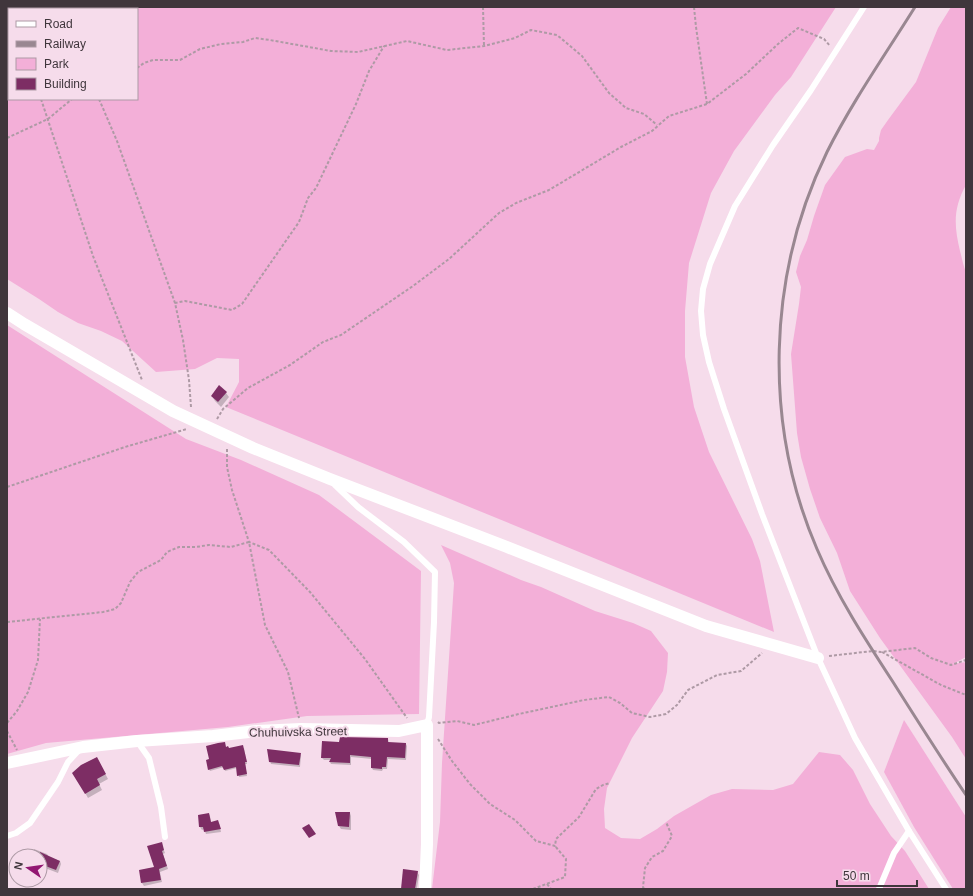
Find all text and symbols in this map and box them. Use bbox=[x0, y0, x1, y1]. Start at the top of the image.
legend bbox=[8, 8, 138, 100]
text: Road bbox=[44, 17, 73, 31]
text: Railway bbox=[44, 37, 86, 51]
text: Park bbox=[44, 57, 70, 71]
text: Building bbox=[44, 77, 87, 91]
street label: Chuhuivska Street bbox=[249, 724, 348, 740]
north arrow bbox=[8, 848, 48, 888]
text: N bbox=[12, 860, 25, 871]
scale bar bbox=[837, 862, 917, 888]
text: 50 m bbox=[843, 869, 870, 883]

